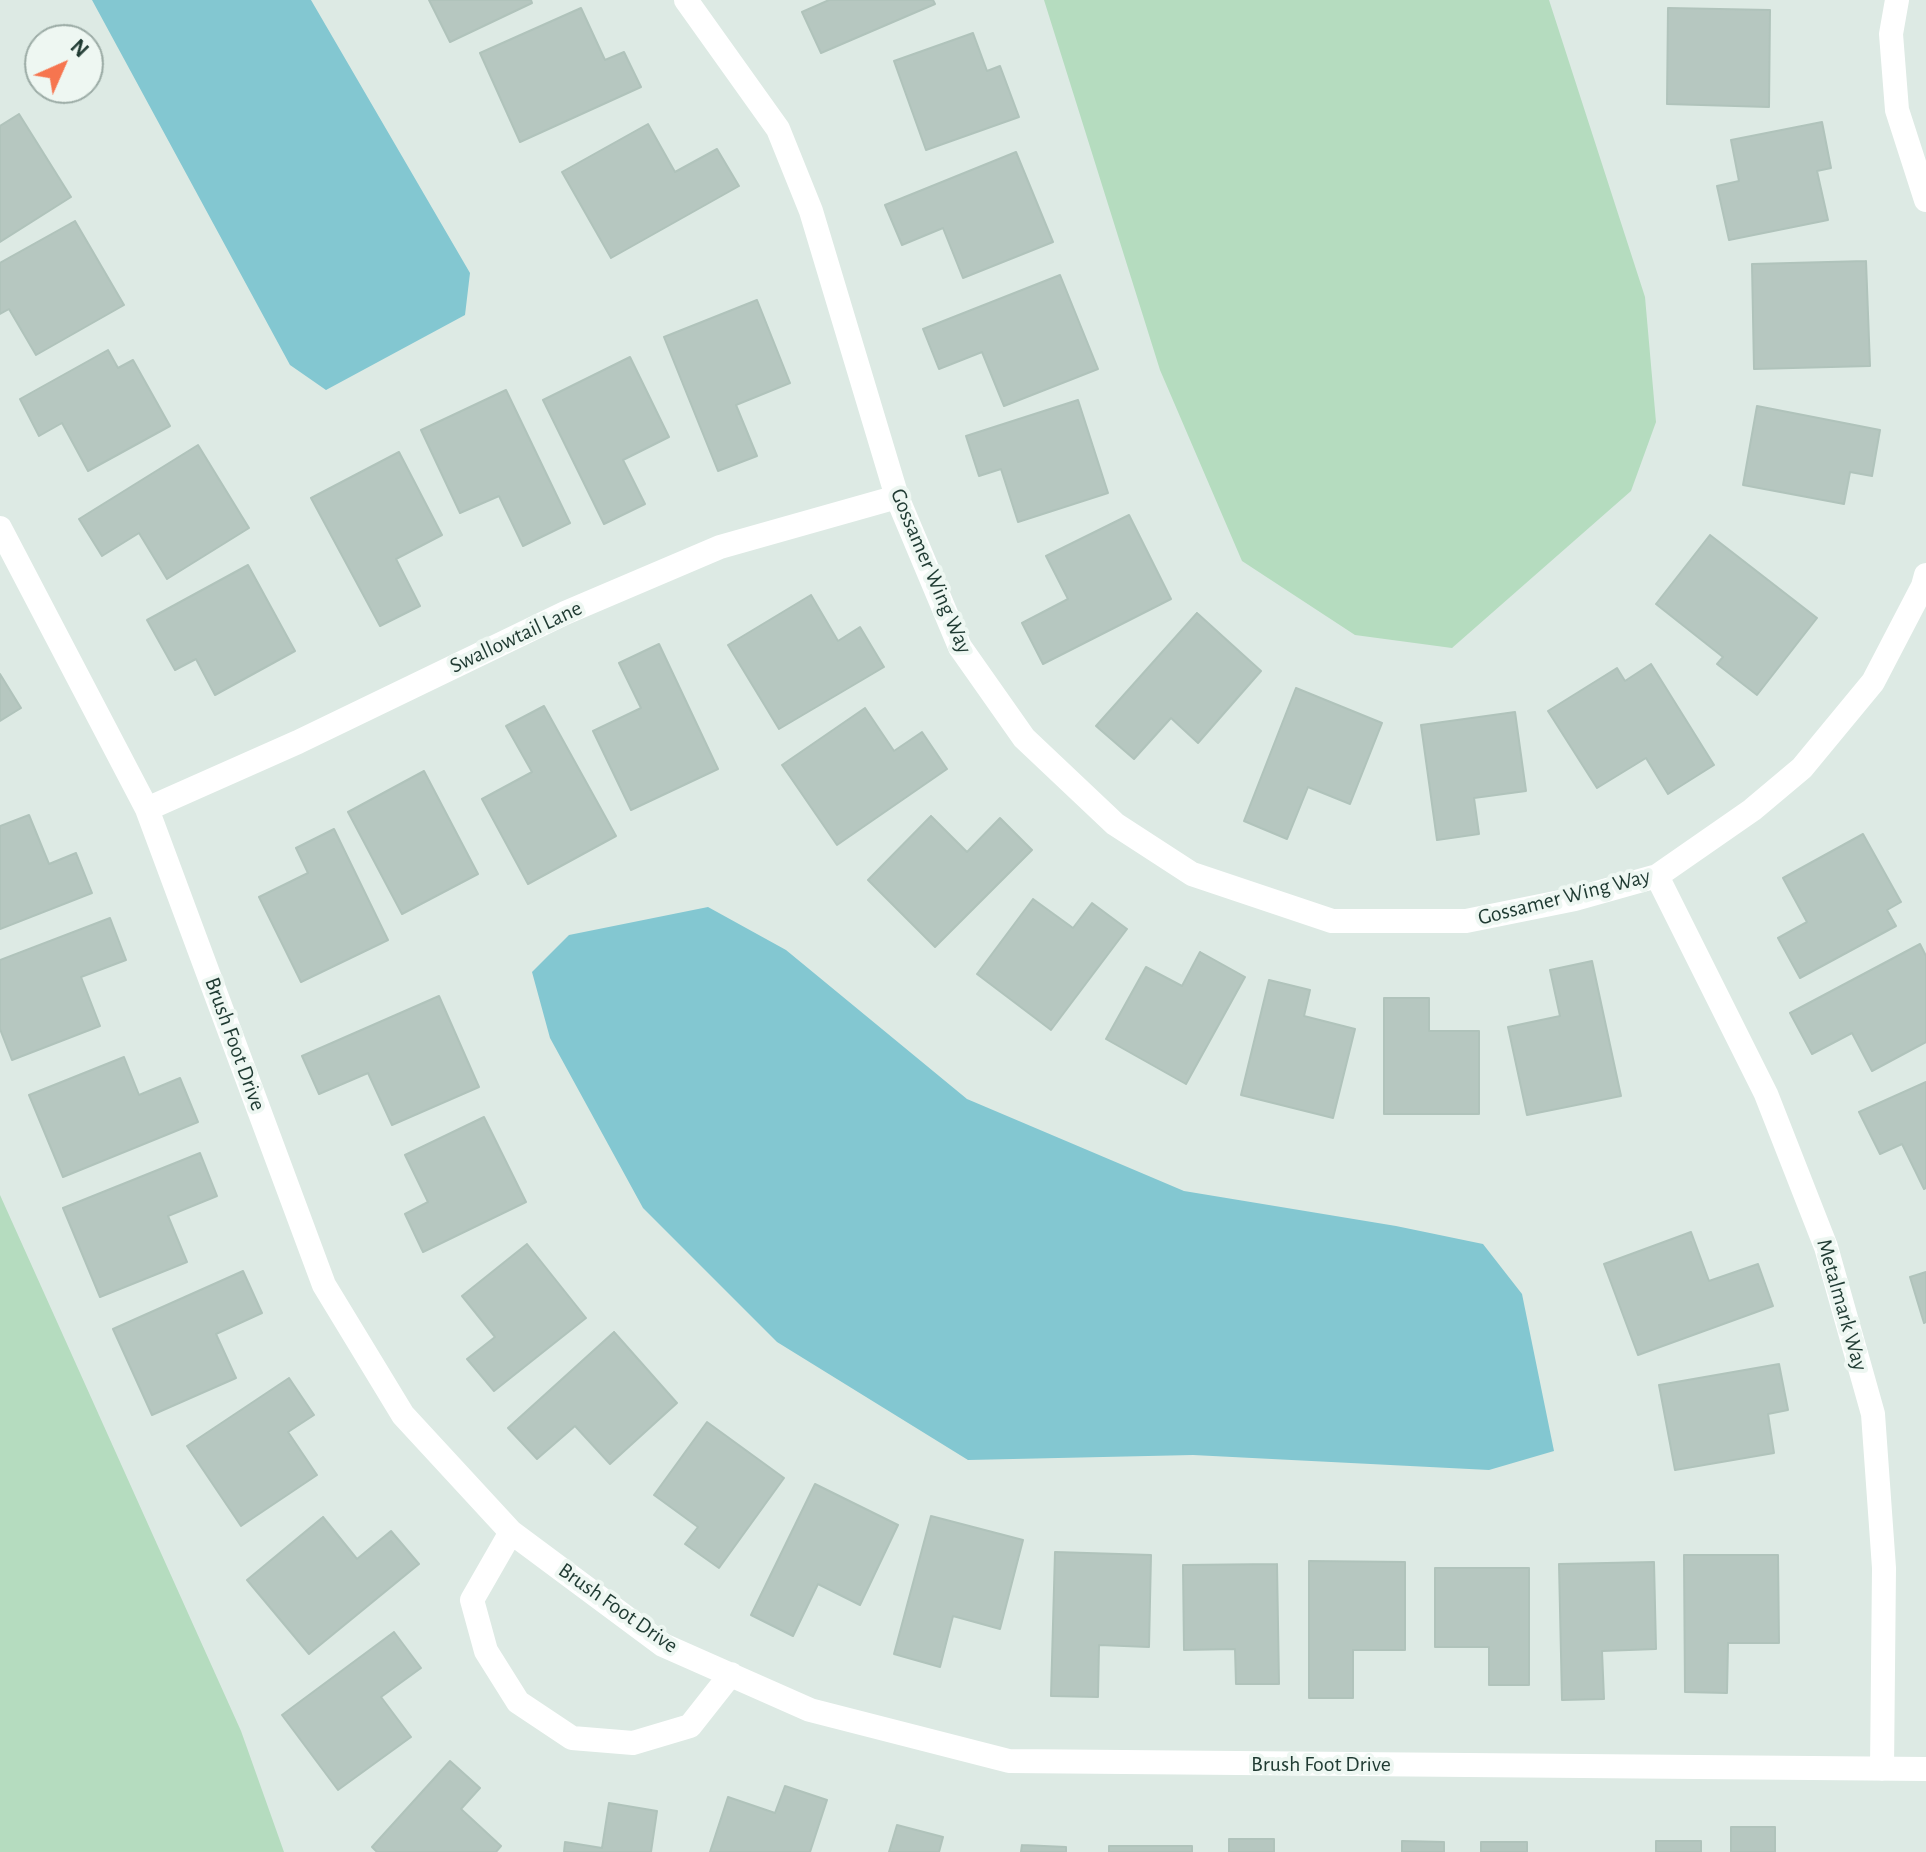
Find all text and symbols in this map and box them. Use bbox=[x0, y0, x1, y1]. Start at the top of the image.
north arrow bbox=[24, 24, 104, 104]
text: N bbox=[66, 35, 93, 62]
street label: Gossamer Wing Way bbox=[884, 485, 978, 657]
street label: Swallowtail Lane bbox=[446, 595, 586, 679]
street label: Gossamer Wing Way bbox=[1475, 863, 1653, 931]
street label: Brush Foot Drive bbox=[199, 974, 271, 1114]
street label: Metalmark Way bbox=[1811, 1236, 1873, 1374]
street label: Brush Foot Drive bbox=[553, 1557, 683, 1659]
street label: Brush Foot Drive bbox=[1251, 1751, 1391, 1777]

